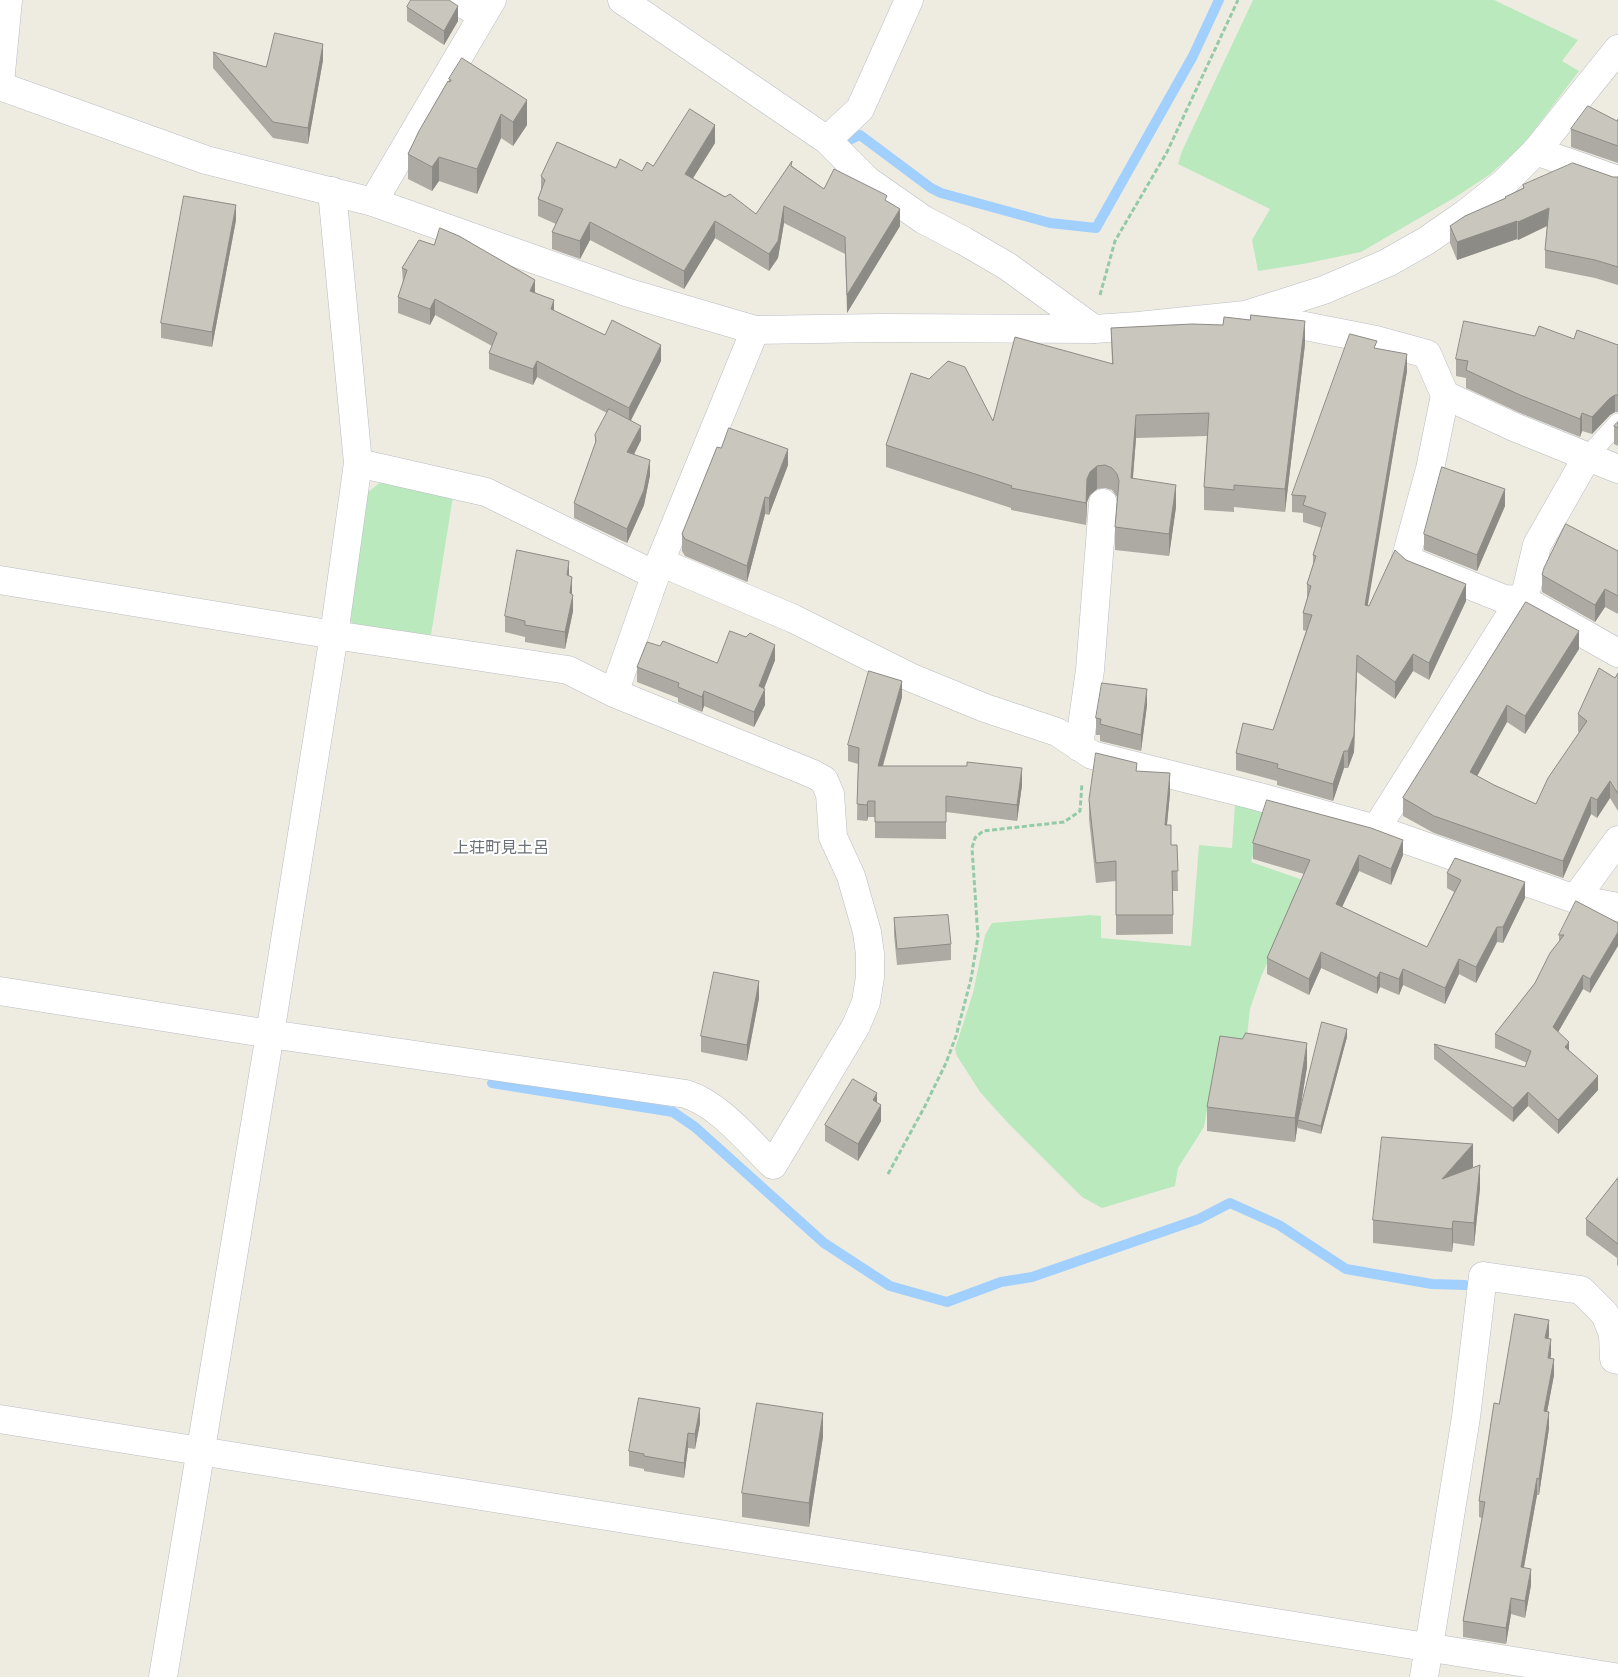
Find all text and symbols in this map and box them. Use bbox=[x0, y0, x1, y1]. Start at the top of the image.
district label: 上荘町見土呂 bbox=[453, 839, 549, 859]

